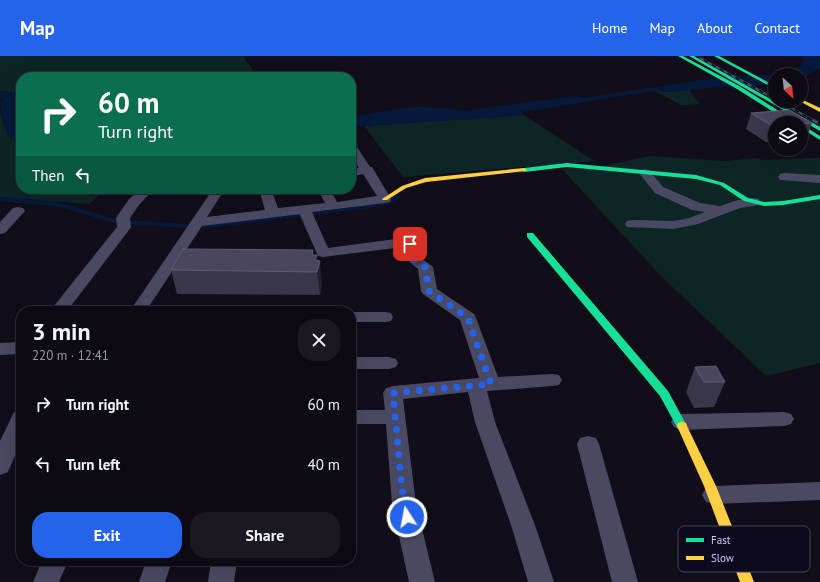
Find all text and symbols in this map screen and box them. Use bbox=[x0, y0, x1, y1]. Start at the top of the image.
text: Map bbox=[20, 16, 55, 40]
text: Home bbox=[592, 19, 627, 37]
text: Map bbox=[649, 19, 675, 37]
text: About bbox=[697, 19, 733, 37]
text: Contact bbox=[755, 19, 800, 37]
north arrow bbox=[768, 68, 808, 108]
map controls bbox=[768, 68, 808, 156]
text: 60 m bbox=[98, 84, 159, 121]
icon: right bbox=[32, 88, 84, 140]
button: layers bbox=[768, 116, 808, 156]
text: Turn right bbox=[98, 120, 173, 143]
icon: left bbox=[72, 164, 94, 186]
text: Then bbox=[32, 166, 64, 185]
pin bbox=[393, 227, 427, 261]
icon: arrive bbox=[399, 233, 421, 255]
text: 3 min bbox=[32, 316, 91, 347]
button: close bbox=[298, 319, 340, 361]
text: 220 m · 12:41 bbox=[32, 347, 109, 364]
icon: right bbox=[32, 393, 54, 415]
text: Turn right bbox=[66, 395, 129, 414]
text: 60 m bbox=[307, 395, 340, 414]
icon: left bbox=[32, 453, 54, 475]
text: Turn left bbox=[66, 455, 120, 474]
text: 40 m bbox=[307, 455, 340, 474]
position arrow bbox=[386, 496, 428, 538]
button: Exit bbox=[32, 512, 182, 558]
button: Share bbox=[190, 512, 340, 558]
legend bbox=[678, 526, 810, 572]
text: Fast bbox=[711, 533, 731, 547]
text: Slow bbox=[711, 551, 734, 565]

